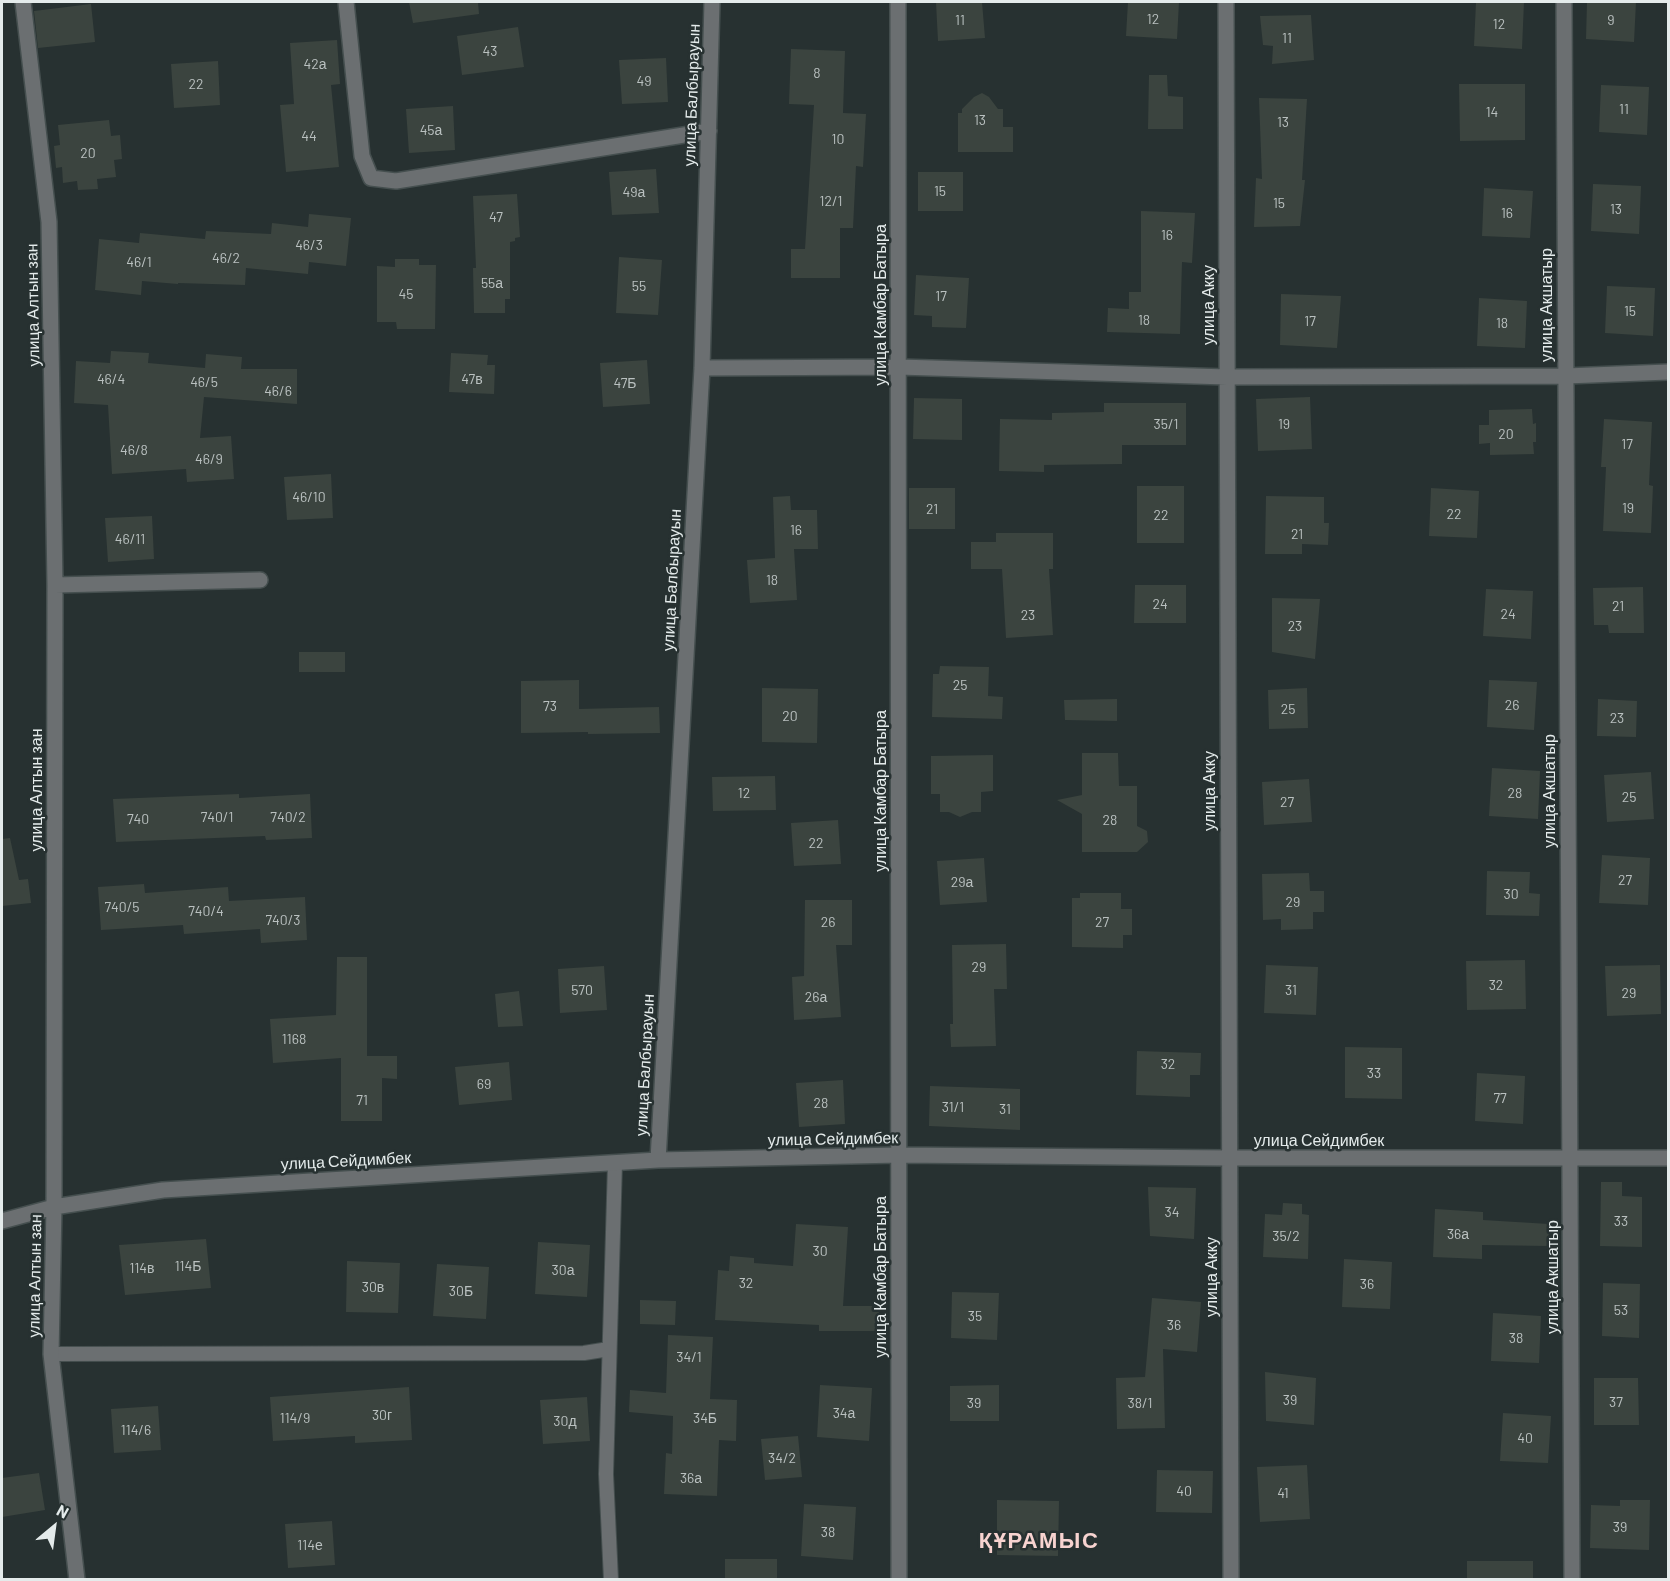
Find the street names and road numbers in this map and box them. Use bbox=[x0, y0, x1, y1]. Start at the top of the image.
street label: улица Балбырауын bbox=[680, 23, 704, 167]
street label: улица Камбар Батыра bbox=[871, 224, 891, 386]
street label: улица Алтын зан bbox=[22, 243, 44, 367]
street label: улица Акшатыр bbox=[1537, 248, 1557, 362]
street label: улица Акку bbox=[1199, 265, 1219, 345]
street label: улица Балбырауын bbox=[659, 508, 685, 652]
street label: улица Камбар Батыра bbox=[871, 710, 891, 872]
street label: улица Алтын зан bbox=[27, 728, 47, 852]
street label: улица Акшатыр bbox=[1540, 734, 1560, 848]
street label: улица Акку bbox=[1200, 751, 1220, 831]
street label: улица Балбырауын bbox=[632, 993, 658, 1137]
street label: улица Сейдимбек bbox=[768, 1128, 898, 1150]
street label: улица Сейдимбек bbox=[1254, 1131, 1384, 1151]
street label: улица Сейдимбек bbox=[280, 1148, 412, 1174]
street label: улица Камбар Батыра bbox=[871, 1196, 891, 1358]
street label: улица Алтын зан bbox=[24, 1214, 46, 1338]
street label: улица Акшатыр bbox=[1543, 1220, 1563, 1334]
street label: улица Акку bbox=[1202, 1237, 1222, 1317]

